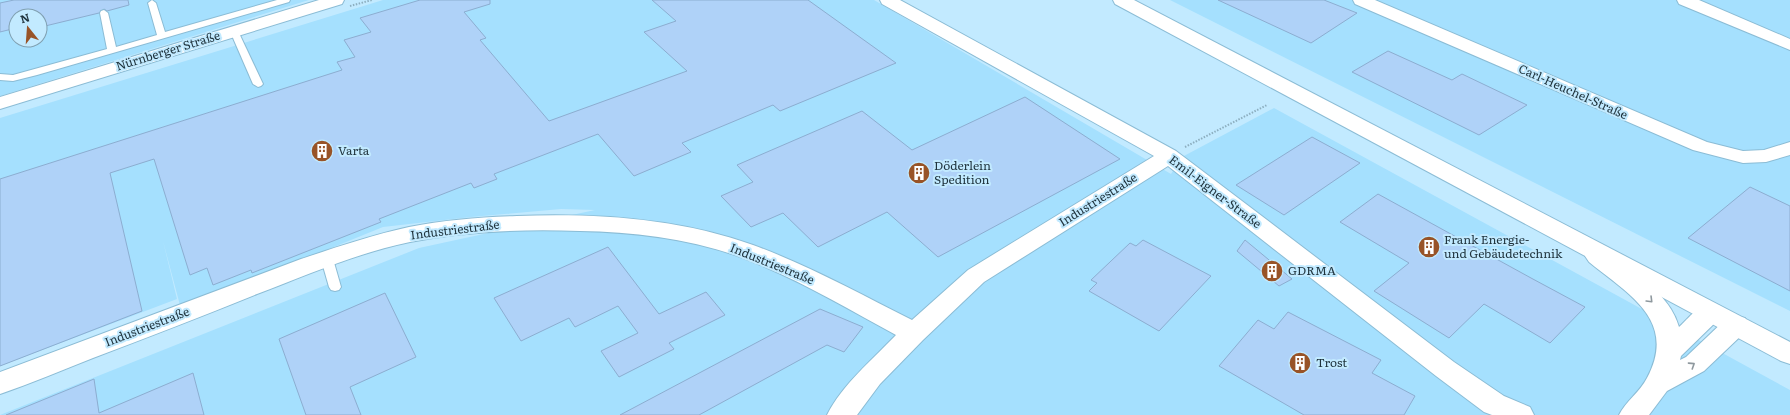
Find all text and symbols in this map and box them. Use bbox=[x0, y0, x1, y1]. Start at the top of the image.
north arrow bbox=[8, 8, 48, 48]
text: N bbox=[18, 8, 32, 26]
street label: Nürnberger Straße bbox=[113, 26, 222, 74]
street label: Carl-Heuchel-Straße bbox=[1516, 59, 1631, 123]
building icon: Varta bbox=[309, 138, 335, 164]
place label: Varta bbox=[338, 141, 370, 159]
street label: Emil-Eigner-Straße bbox=[1166, 150, 1266, 232]
place label: Döderlein Spedition bbox=[934, 156, 991, 188]
building icon: Döderlein Spedition bbox=[906, 160, 932, 186]
street label: Industriestraße bbox=[1055, 168, 1140, 231]
street label: Industriestraße bbox=[409, 215, 500, 243]
place label: Frank Energie- und Gebäudetechnik bbox=[1444, 230, 1563, 262]
building icon: Frank Energie- und Gebäudetechnik bbox=[1416, 234, 1442, 260]
street label: Industriestraße bbox=[727, 238, 817, 288]
building icon: GDRMA bbox=[1259, 258, 1285, 284]
place label: GDRMA bbox=[1288, 261, 1336, 279]
one-way arrow bbox=[1645, 295, 1653, 303]
street label: Industriestraße bbox=[102, 302, 192, 351]
building icon: Trost bbox=[1287, 350, 1313, 376]
place label: Trost bbox=[1316, 353, 1347, 371]
one-way arrow bbox=[1688, 362, 1695, 370]

